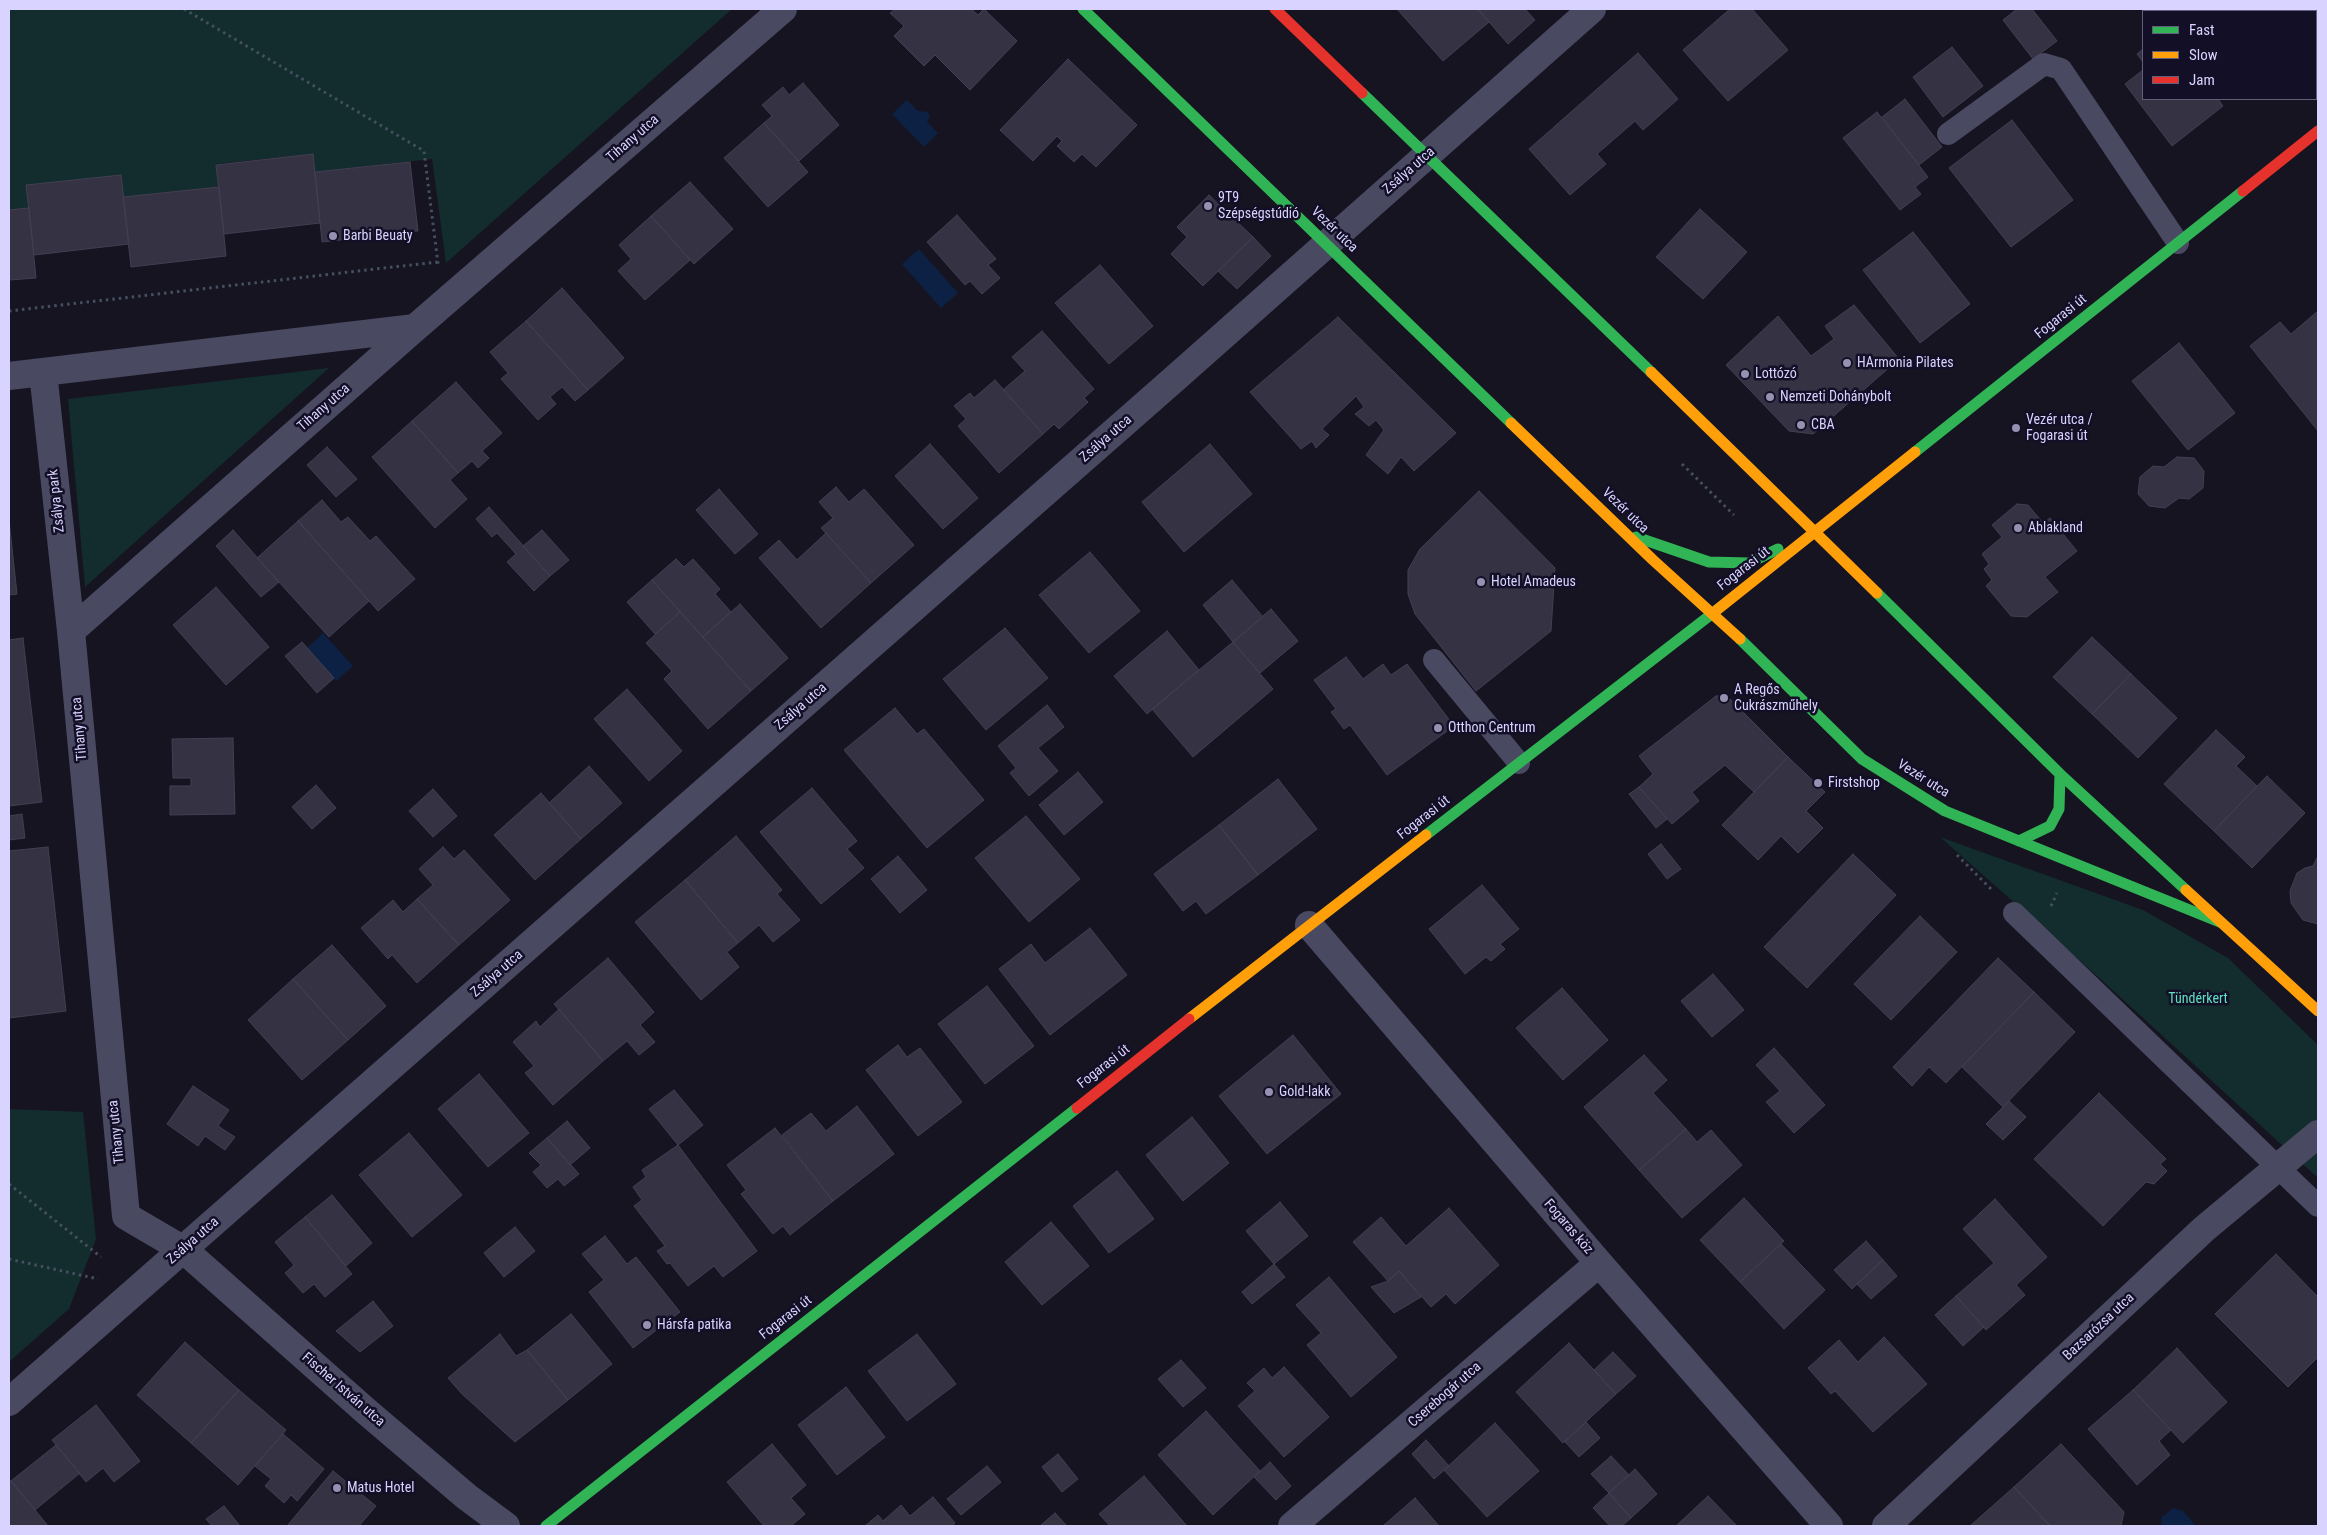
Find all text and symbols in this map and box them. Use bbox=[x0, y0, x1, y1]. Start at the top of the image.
legend bbox=[2142, 10, 2317, 100]
text: Fast bbox=[2189, 21, 2214, 39]
text: Slow bbox=[2189, 46, 2218, 64]
text: Jam bbox=[2189, 71, 2215, 89]
street label: Tihany utca bbox=[603, 112, 663, 166]
street label: Zsálya utca bbox=[1380, 144, 1438, 198]
place label: 9T9 Szépségstúdió bbox=[1218, 190, 1299, 222]
marker: 9T9 Szépségstúdió bbox=[1202, 200, 1214, 212]
street label: Vezér utca bbox=[1307, 204, 1361, 256]
place label: Barbi Beuaty bbox=[343, 228, 413, 244]
marker: Barbi Beuaty bbox=[327, 230, 339, 242]
street label: Fogarasi út bbox=[2032, 291, 2090, 343]
place label: HArmonia Pilates bbox=[1857, 355, 1954, 371]
marker: HArmonia Pilates bbox=[1841, 357, 1853, 369]
place label: Lottózó bbox=[1755, 366, 1797, 382]
marker: Lottózó bbox=[1739, 368, 1751, 380]
street label: Tihany utca bbox=[294, 381, 354, 435]
place label: Nemzeti Dohánybolt bbox=[1780, 389, 1891, 405]
marker: Nemzeti Dohánybolt bbox=[1764, 391, 1776, 403]
street label: Zsálya utca bbox=[1077, 412, 1135, 466]
place label: Vezér utca / Fogarasi út bbox=[2026, 412, 2093, 444]
place label: CBA bbox=[1811, 417, 1835, 433]
marker: CBA bbox=[1795, 419, 1807, 431]
marker: Vezér utca / Fogarasi út bbox=[2010, 422, 2022, 434]
street label: Zsálya park bbox=[45, 469, 69, 533]
street label: Vezér utca bbox=[1598, 485, 1652, 537]
place label: Ablakland bbox=[2028, 520, 2083, 536]
marker: Ablakland bbox=[2012, 522, 2024, 534]
street label: Fogarasi út bbox=[1715, 543, 1773, 595]
place label: Hotel Amadeus bbox=[1491, 574, 1576, 590]
marker: Hotel Amadeus bbox=[1475, 576, 1487, 588]
street label: Zsálya utca bbox=[772, 680, 830, 734]
place label: A Regős Cukrászműhely bbox=[1734, 682, 1818, 714]
marker: A Regős Cukrászműhely bbox=[1718, 692, 1730, 704]
street label: Tihany utca bbox=[69, 696, 91, 762]
place label: Otthon Centrum bbox=[1448, 720, 1535, 736]
marker: Otthon Centrum bbox=[1432, 722, 1444, 734]
street label: Vezér utca bbox=[1894, 756, 1952, 802]
place label: Firstshop bbox=[1828, 775, 1880, 791]
marker: Firstshop bbox=[1812, 777, 1824, 789]
street label: Fogarasi út bbox=[1395, 792, 1453, 844]
street label: Zsálya utca bbox=[468, 947, 526, 1001]
park label: Tündérkert bbox=[2168, 991, 2228, 1007]
street label: Fogarasi út bbox=[1075, 1041, 1133, 1093]
place label: Gold-lakk bbox=[1279, 1084, 1330, 1100]
marker: Gold-lakk bbox=[1263, 1086, 1275, 1098]
street label: Tihany utca bbox=[105, 1099, 129, 1165]
street label: Fogaras köz bbox=[1540, 1196, 1596, 1258]
street label: Zsálya utca bbox=[164, 1214, 222, 1268]
street label: Bazsarózsa utca bbox=[2060, 1290, 2138, 1364]
street label: Fogarasi út bbox=[757, 1292, 815, 1344]
place label: Hársfa patika bbox=[657, 1317, 731, 1333]
marker: Hársfa patika bbox=[641, 1319, 653, 1331]
street label: Fischer István utca bbox=[298, 1349, 388, 1431]
street label: Cserebogár utca bbox=[1405, 1359, 1485, 1431]
place label: Matus Hotel bbox=[347, 1480, 414, 1496]
marker: Matus Hotel bbox=[331, 1482, 343, 1494]

